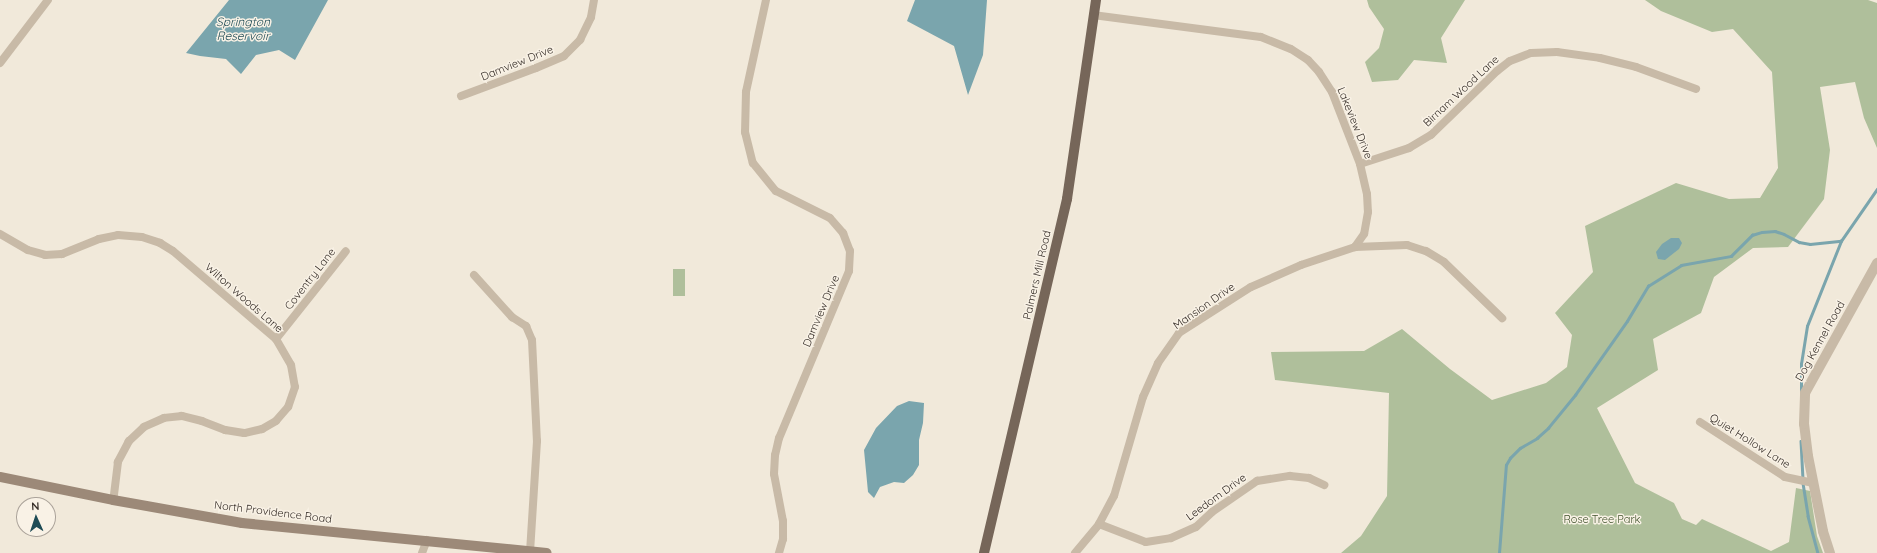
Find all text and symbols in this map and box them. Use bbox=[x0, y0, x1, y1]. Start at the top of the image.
water label: Springton Reservoir bbox=[216, 15, 270, 43]
street label: Damview Drive bbox=[479, 43, 555, 83]
street label: Birnam Wood Lane bbox=[1421, 53, 1501, 129]
street label: Lakeview Drive bbox=[1335, 85, 1375, 161]
street label: Palmers Mill Road bbox=[1020, 229, 1054, 321]
street label: Coventry Lane bbox=[282, 246, 338, 312]
street label: Wilton Woods Lane bbox=[202, 261, 286, 335]
street label: Damview Drive bbox=[800, 273, 842, 349]
street label: Mansion Drive bbox=[1171, 280, 1237, 332]
street label: Dog Kennel Road bbox=[1792, 299, 1848, 383]
street label: Quiet Hollow Lane bbox=[1707, 411, 1793, 471]
street label: Leedom Drive bbox=[1183, 471, 1249, 523]
north arrow bbox=[16, 497, 56, 537]
street label: North Providence Road bbox=[213, 498, 333, 526]
text: N bbox=[31, 499, 40, 513]
park label: Rose Tree Park bbox=[1563, 512, 1641, 526]

